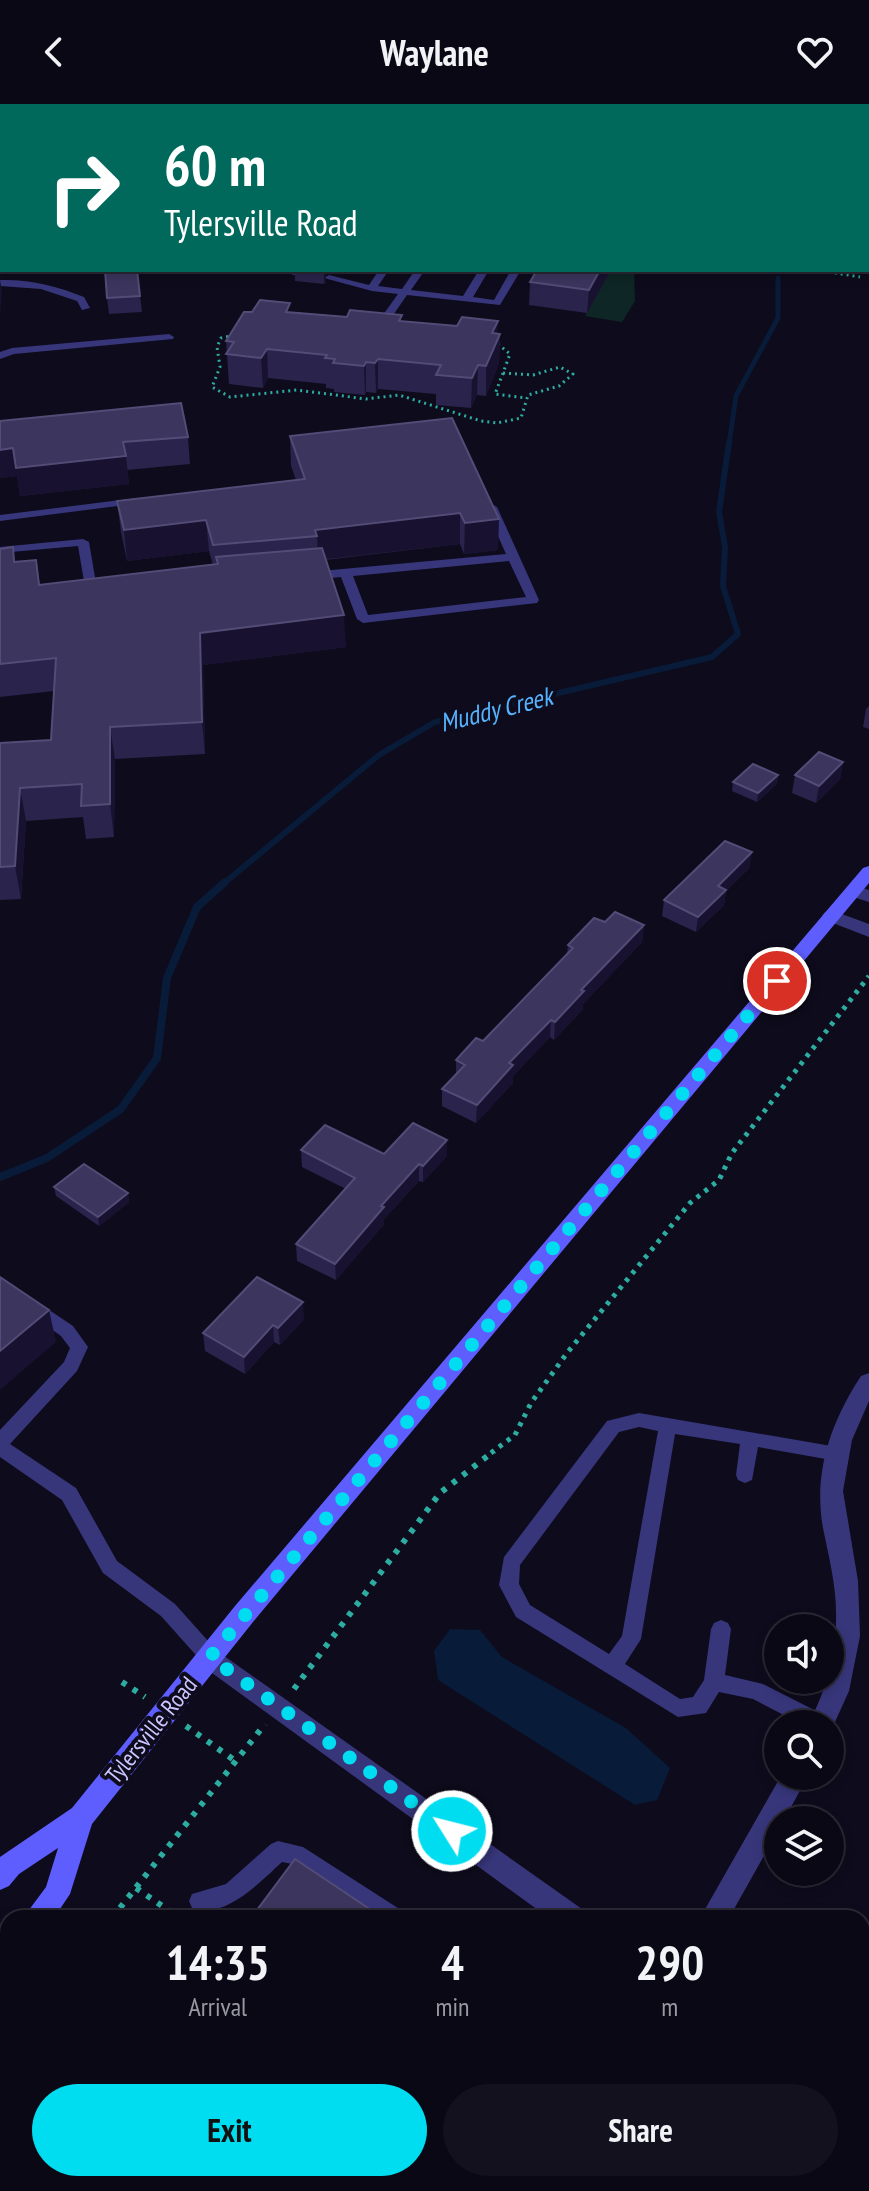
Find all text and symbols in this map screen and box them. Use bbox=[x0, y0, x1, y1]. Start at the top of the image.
text: Waylane bbox=[380, 29, 489, 76]
icon: back bbox=[32, 30, 76, 74]
icon: heart bbox=[793, 30, 837, 74]
text: 60 m bbox=[164, 129, 266, 201]
icon: right bbox=[32, 136, 136, 240]
text: Tylersville Road bbox=[164, 199, 358, 246]
water label: Muddy Creek bbox=[436, 678, 559, 739]
pin bbox=[743, 947, 811, 1015]
icon: arrive bbox=[755, 959, 799, 1003]
map controls bbox=[764, 1614, 844, 1886]
button: sound bbox=[764, 1614, 844, 1694]
street label: Tylersville Road bbox=[98, 1670, 204, 1790]
button: search bbox=[764, 1710, 844, 1790]
position arrow bbox=[410, 1789, 494, 1873]
button: layers bbox=[764, 1806, 844, 1886]
text: 14:35 bbox=[166, 1931, 270, 1993]
text: 4 bbox=[441, 1931, 464, 1993]
text: 290 bbox=[635, 1931, 704, 1993]
text: Arrival bbox=[188, 1990, 247, 2023]
text: min bbox=[435, 1990, 469, 2023]
text: m bbox=[661, 1990, 678, 2023]
button: Exit bbox=[32, 2084, 427, 2176]
button: Share bbox=[443, 2084, 838, 2176]

